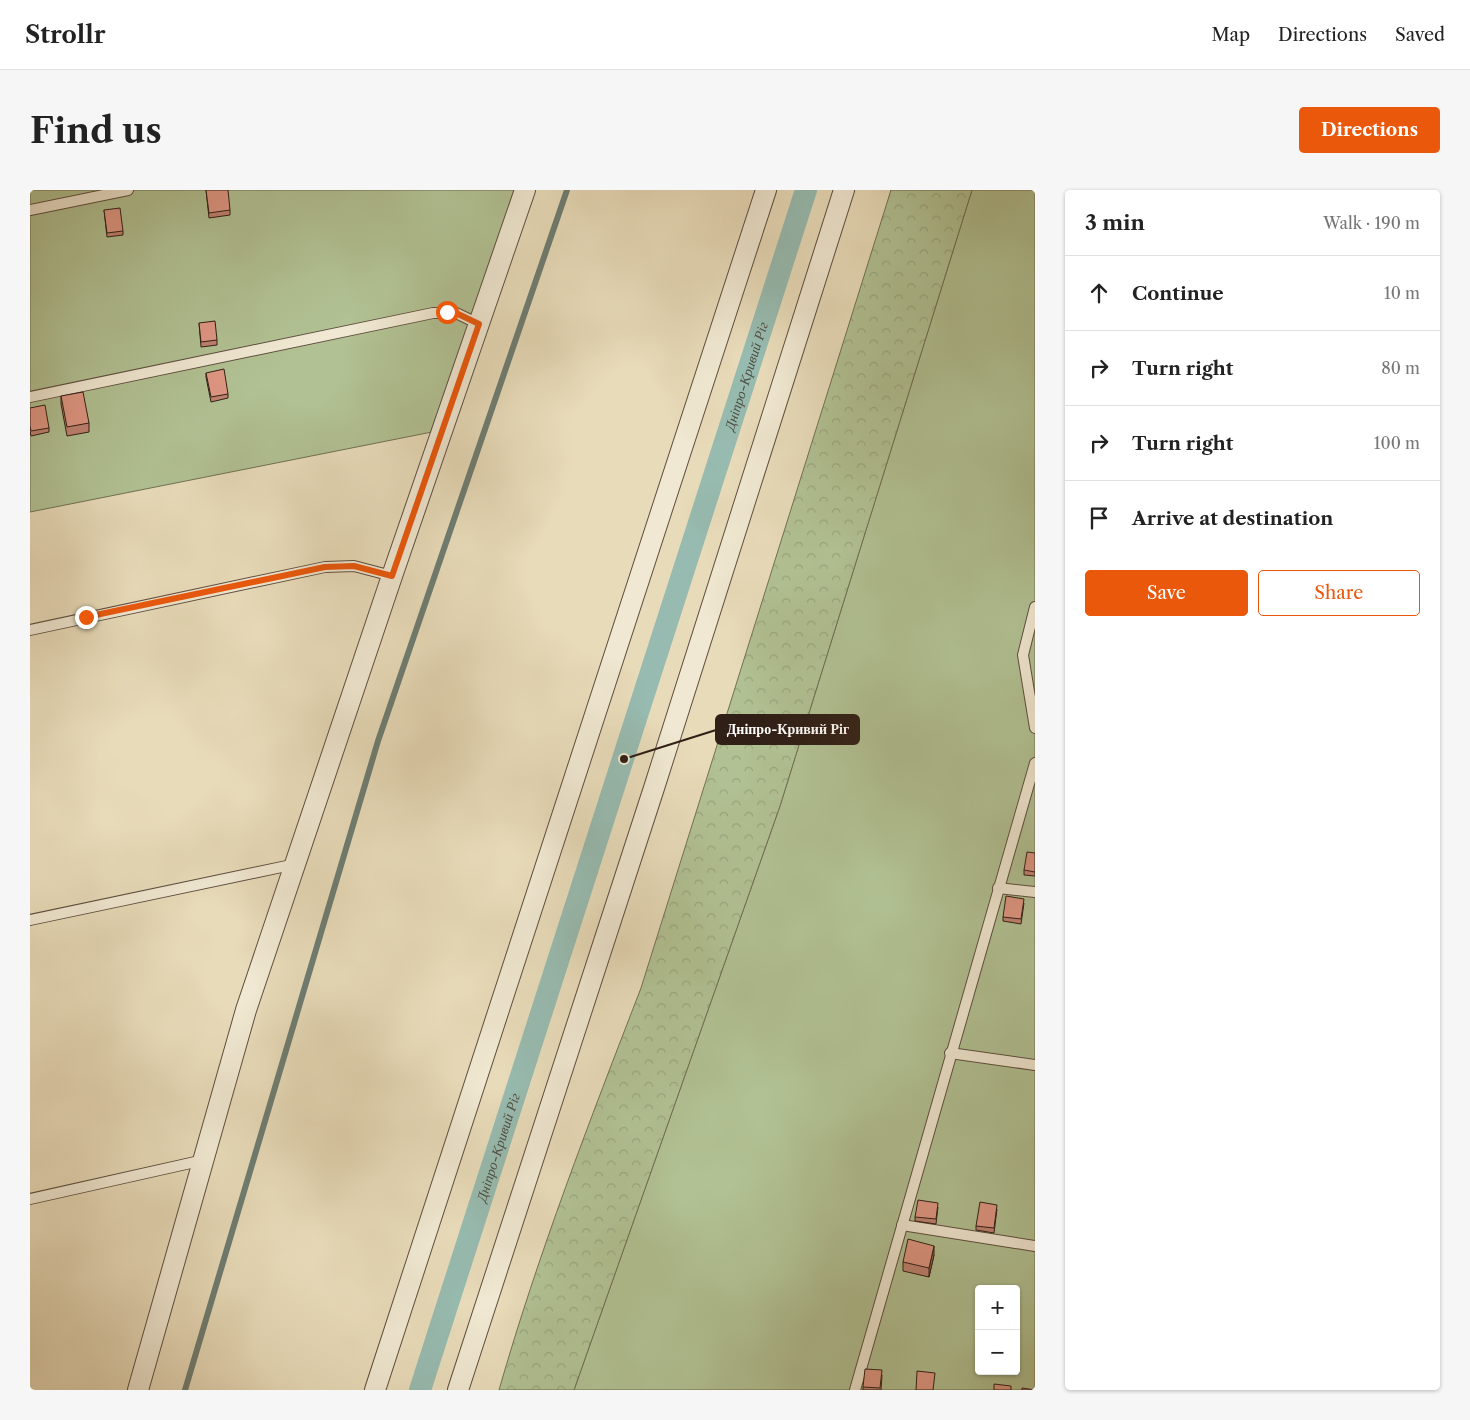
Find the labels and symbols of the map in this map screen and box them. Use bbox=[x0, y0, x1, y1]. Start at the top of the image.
route start bbox=[436, 301, 459, 324]
water label: Дніпро-Кривий Ріг bbox=[720, 319, 772, 435]
route end bbox=[75, 606, 98, 629]
callout: Дніпро-Кривий Ріг bbox=[716, 715, 859, 744]
text: Дніпро-Кривий Ріг bbox=[727, 720, 849, 738]
water label: Дніпро-Кривий Ріг bbox=[472, 1090, 524, 1206]

